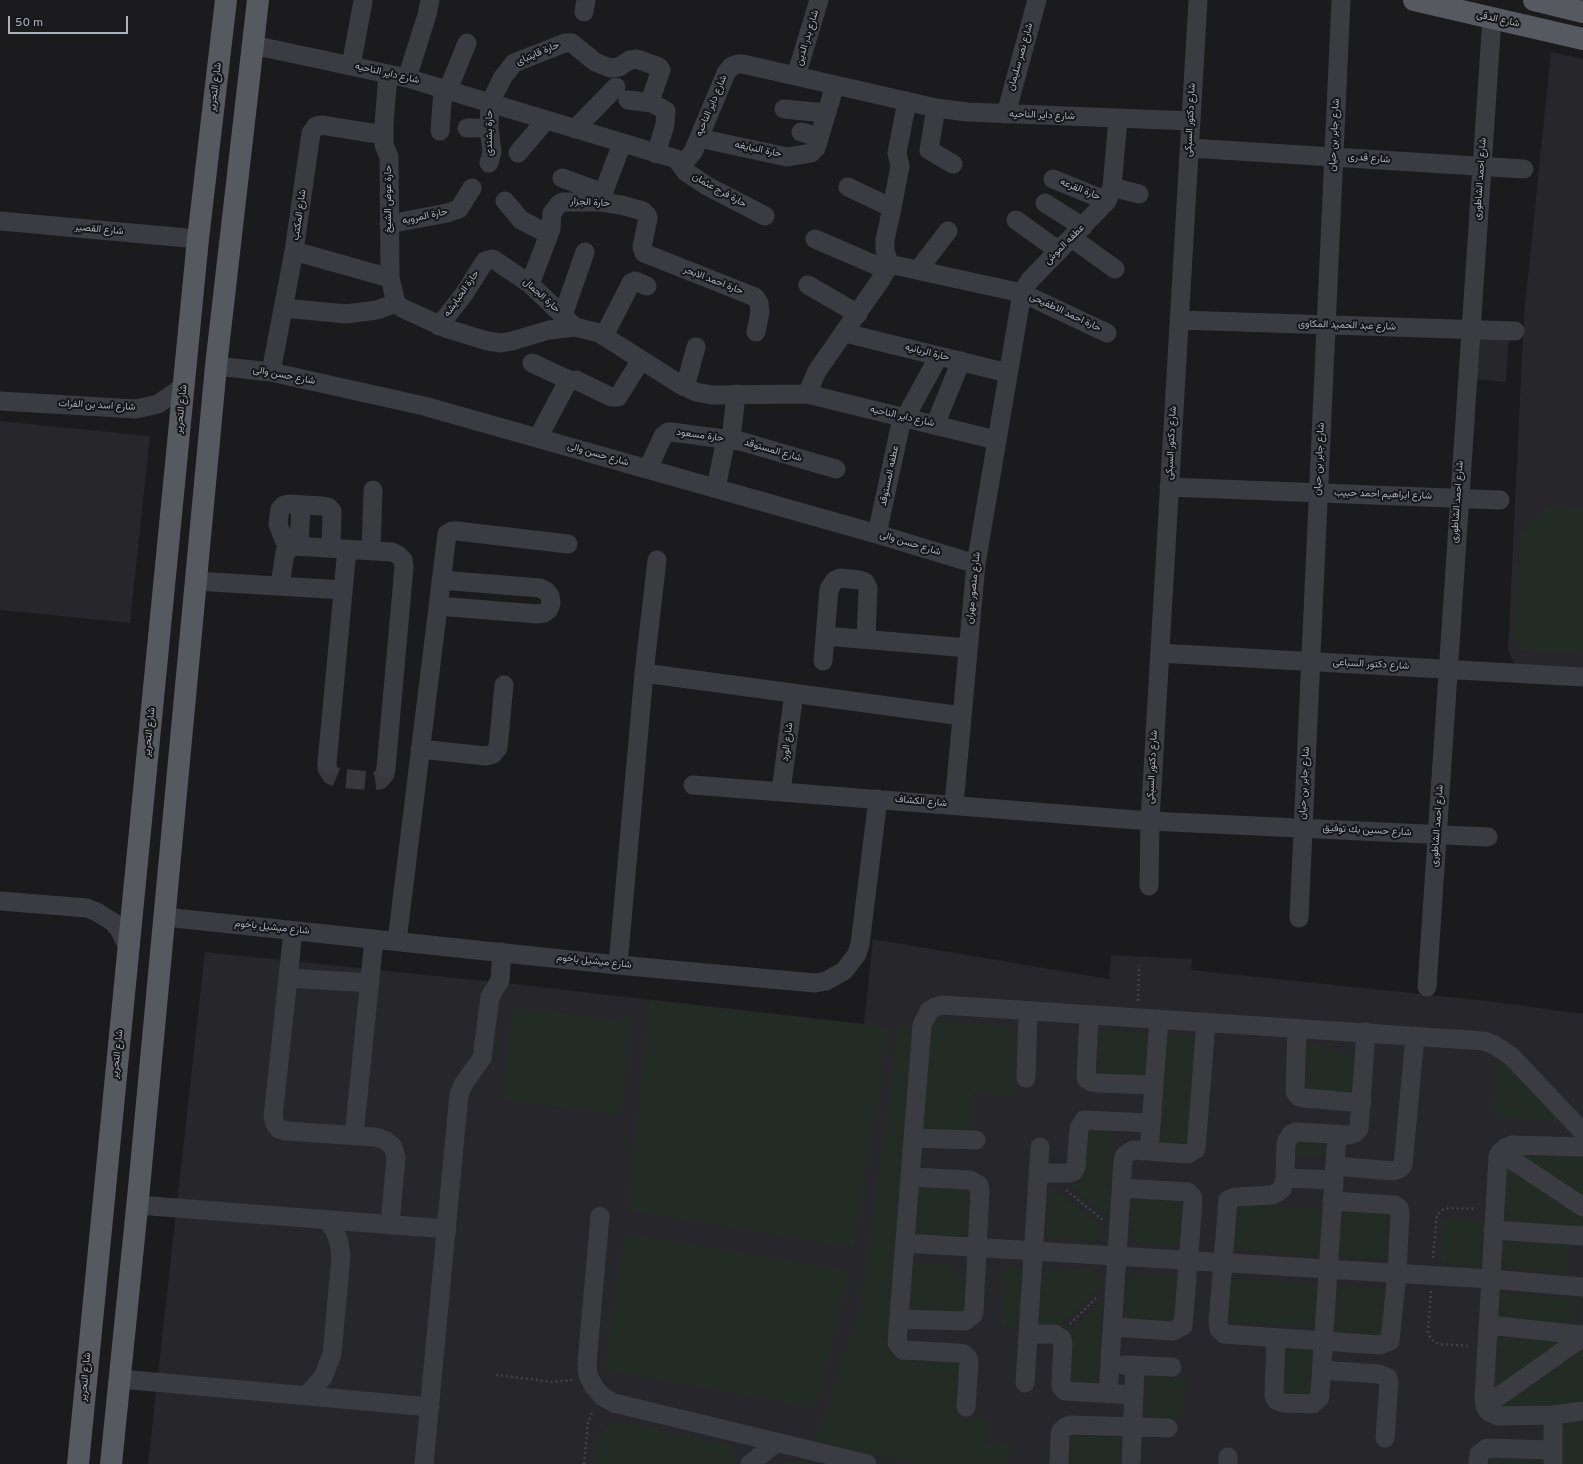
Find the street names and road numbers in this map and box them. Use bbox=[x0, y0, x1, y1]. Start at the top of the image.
street label: شارع بدر الدين bbox=[794, 9, 822, 67]
street label: شارع الدقى bbox=[1475, 9, 1521, 31]
street label: شارع نصر سليمان bbox=[1006, 22, 1036, 92]
street label: حارة قايتباى bbox=[514, 39, 562, 69]
street label: شارع داير الناحيه bbox=[354, 61, 420, 87]
street label: شارع التحرير bbox=[207, 62, 225, 112]
street label: شارع داير الناحيه bbox=[694, 73, 730, 139]
street label: شارع دكتور السبكى bbox=[1183, 83, 1199, 157]
street label: شارع جابر بن حيان bbox=[1327, 98, 1343, 172]
street label: شارع داير الناحيه bbox=[1009, 109, 1075, 123]
street label: حارة بشندى bbox=[484, 110, 496, 156]
street label: شارع احمد الشاطورى bbox=[1472, 137, 1490, 221]
street label: حارة النبايغه bbox=[733, 139, 783, 161]
street label: شارع قدرى bbox=[1347, 152, 1391, 166]
street label: حارة عوض الشيخ bbox=[383, 165, 395, 233]
street label: حارة فرج عثمان bbox=[690, 171, 748, 211]
street label: حارة القرعه bbox=[1058, 176, 1102, 204]
street label: شارع المكتب bbox=[290, 189, 310, 241]
street label: حارة الجزار bbox=[570, 196, 610, 210]
street label: حارة المرويه bbox=[401, 206, 449, 228]
street label: شارع القصير bbox=[74, 222, 124, 238]
street label: عطفه الموش bbox=[1042, 222, 1088, 268]
street label: حارة احمد الابحر bbox=[681, 264, 745, 298]
street label: حارة الحبايشه bbox=[442, 269, 482, 319]
street label: حارة الجمال bbox=[520, 276, 562, 316]
street label: حارة احمد الاطفيحى bbox=[1027, 291, 1103, 335]
street label: شارع عبد الحميد المكاوى bbox=[1298, 318, 1396, 334]
street label: حارة الريانيه bbox=[904, 342, 950, 364]
street label: شارع حسن والى bbox=[252, 364, 316, 388]
street label: شارع التحرير bbox=[173, 384, 191, 434]
street label: شارع اسد بن الفرات bbox=[58, 398, 136, 414]
street label: شارع داير الناحيه bbox=[869, 404, 935, 430]
street label: شارع دكتور السبكى bbox=[1164, 406, 1180, 480]
street label: شارع جابر بن حيان bbox=[1312, 422, 1328, 496]
street label: حارة مسعود bbox=[676, 427, 724, 445]
street label: شارع المستوقد bbox=[743, 437, 803, 465]
street label: شارع حسن والى bbox=[566, 441, 630, 469]
street label: عطفه المستوقد bbox=[878, 445, 902, 507]
street label: شارع احمد الشاطورى bbox=[1449, 460, 1467, 544]
street label: شارع ابراهيم احمد حبيب bbox=[1334, 487, 1432, 503]
street label: شارع حسن والى bbox=[878, 529, 942, 559]
street label: شارع منصور مهران bbox=[964, 551, 984, 625]
street label: شارع دكتور السباعى bbox=[1332, 657, 1410, 673]
street label: شارع التحرير bbox=[141, 707, 159, 757]
street label: شارع الورد bbox=[780, 722, 796, 762]
street label: شارع دكتور السبكى bbox=[1145, 730, 1161, 804]
street label: شارع جابر بن حيان bbox=[1297, 746, 1313, 820]
street label: شارع احمد الشاطورى bbox=[1429, 784, 1447, 868]
street label: شارع الكشاف bbox=[894, 794, 948, 810]
street label: شارع حسين بك توفيق bbox=[1322, 823, 1412, 839]
street label: شارع ميشيل باخوم bbox=[234, 918, 310, 938]
street label: شارع ميشيل باخوم bbox=[556, 952, 632, 972]
street label: شارع التحرير bbox=[109, 1029, 127, 1079]
street label: شارع التحرير bbox=[78, 1352, 94, 1402]

